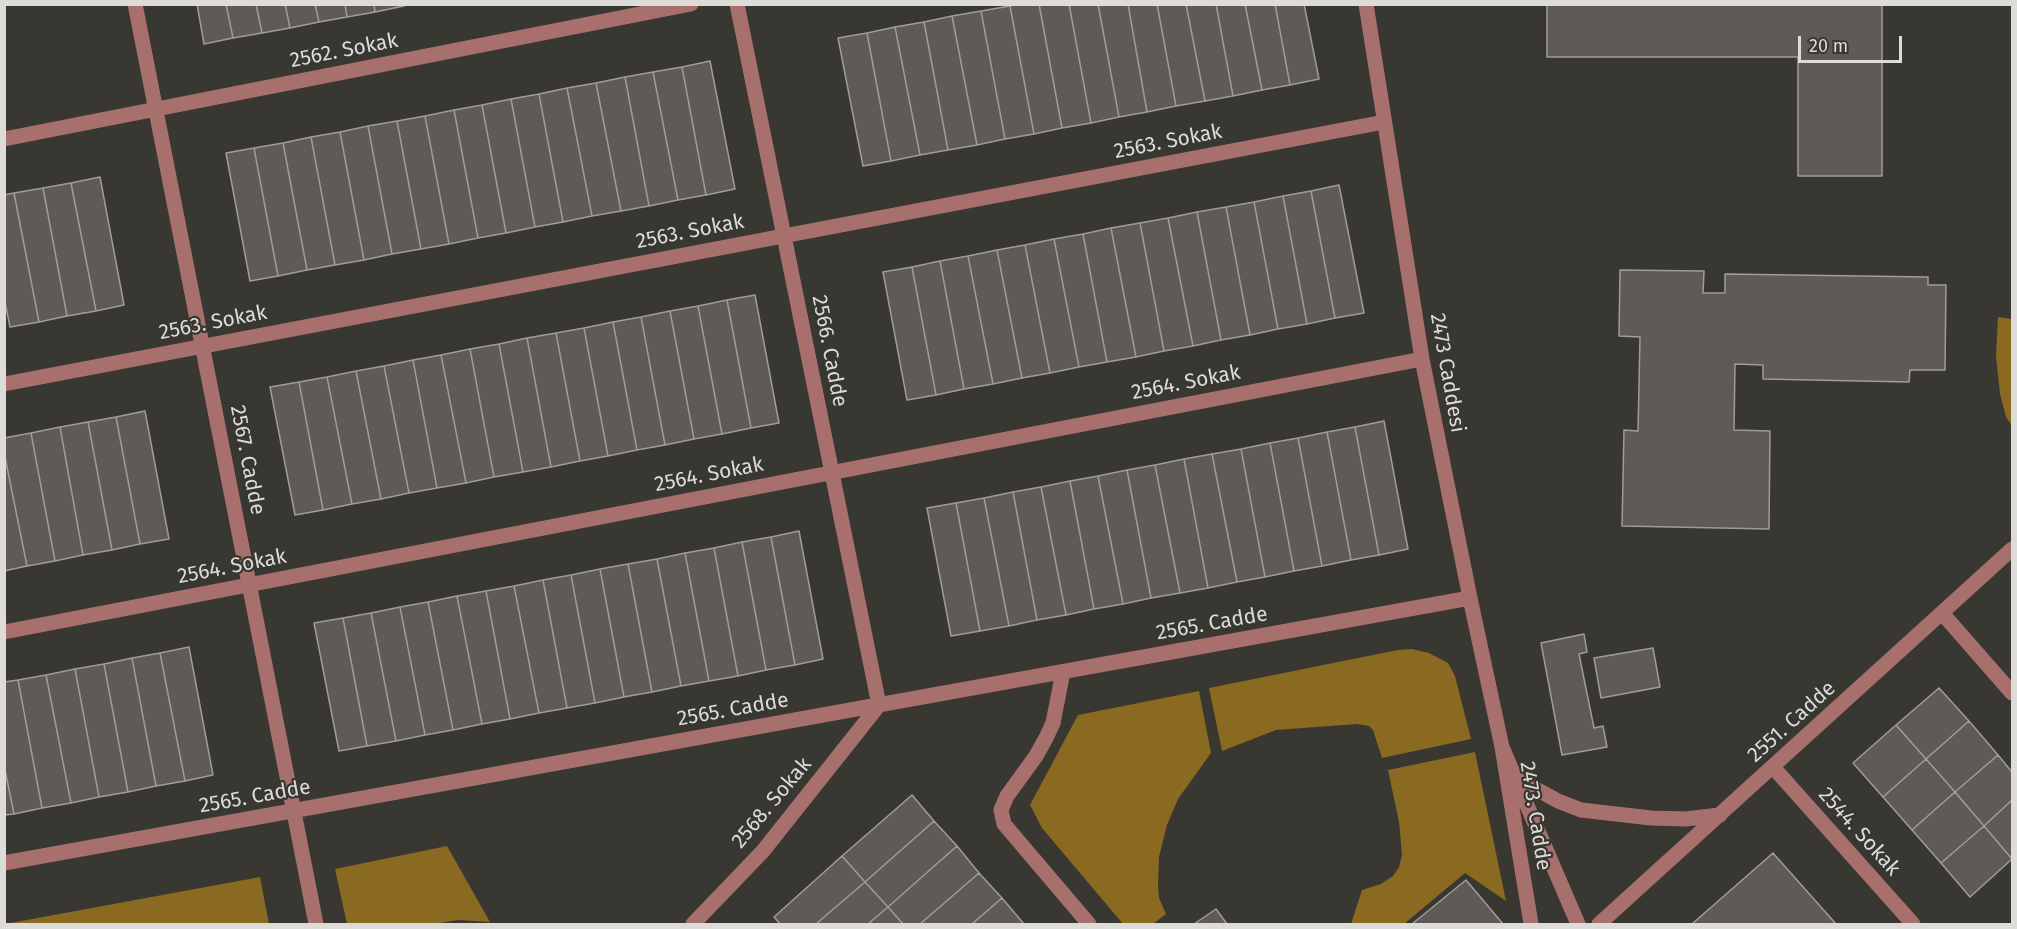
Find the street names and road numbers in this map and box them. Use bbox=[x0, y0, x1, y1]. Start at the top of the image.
street label: 2562. Sokak bbox=[288, 28, 400, 74]
street label: 2563. Sokak bbox=[1112, 119, 1224, 165]
street label: 2563. Sokak bbox=[634, 209, 746, 255]
street label: 2566. Cadde bbox=[806, 293, 852, 409]
street label: 2563. Sokak bbox=[157, 300, 269, 346]
street label: 2473 Caddesi bbox=[1424, 311, 1470, 435]
street label: 2564. Sokak bbox=[1130, 360, 1242, 406]
street label: 2567. Cadde bbox=[224, 403, 270, 517]
street label: 2564. Sokak bbox=[653, 452, 765, 498]
street label: 2564. Sokak bbox=[176, 544, 288, 590]
street label: 2565. Cadde bbox=[1154, 602, 1270, 646]
street label: 2551. Cadde bbox=[1743, 676, 1841, 768]
street label: 2565. Cadde bbox=[675, 688, 791, 732]
street label: 2568. Sokak bbox=[727, 753, 817, 853]
street label: 2473. Cadde bbox=[1514, 760, 1556, 872]
street label: 2565. Cadde bbox=[197, 775, 313, 819]
street label: 2544. Sokak bbox=[1813, 783, 1905, 881]

